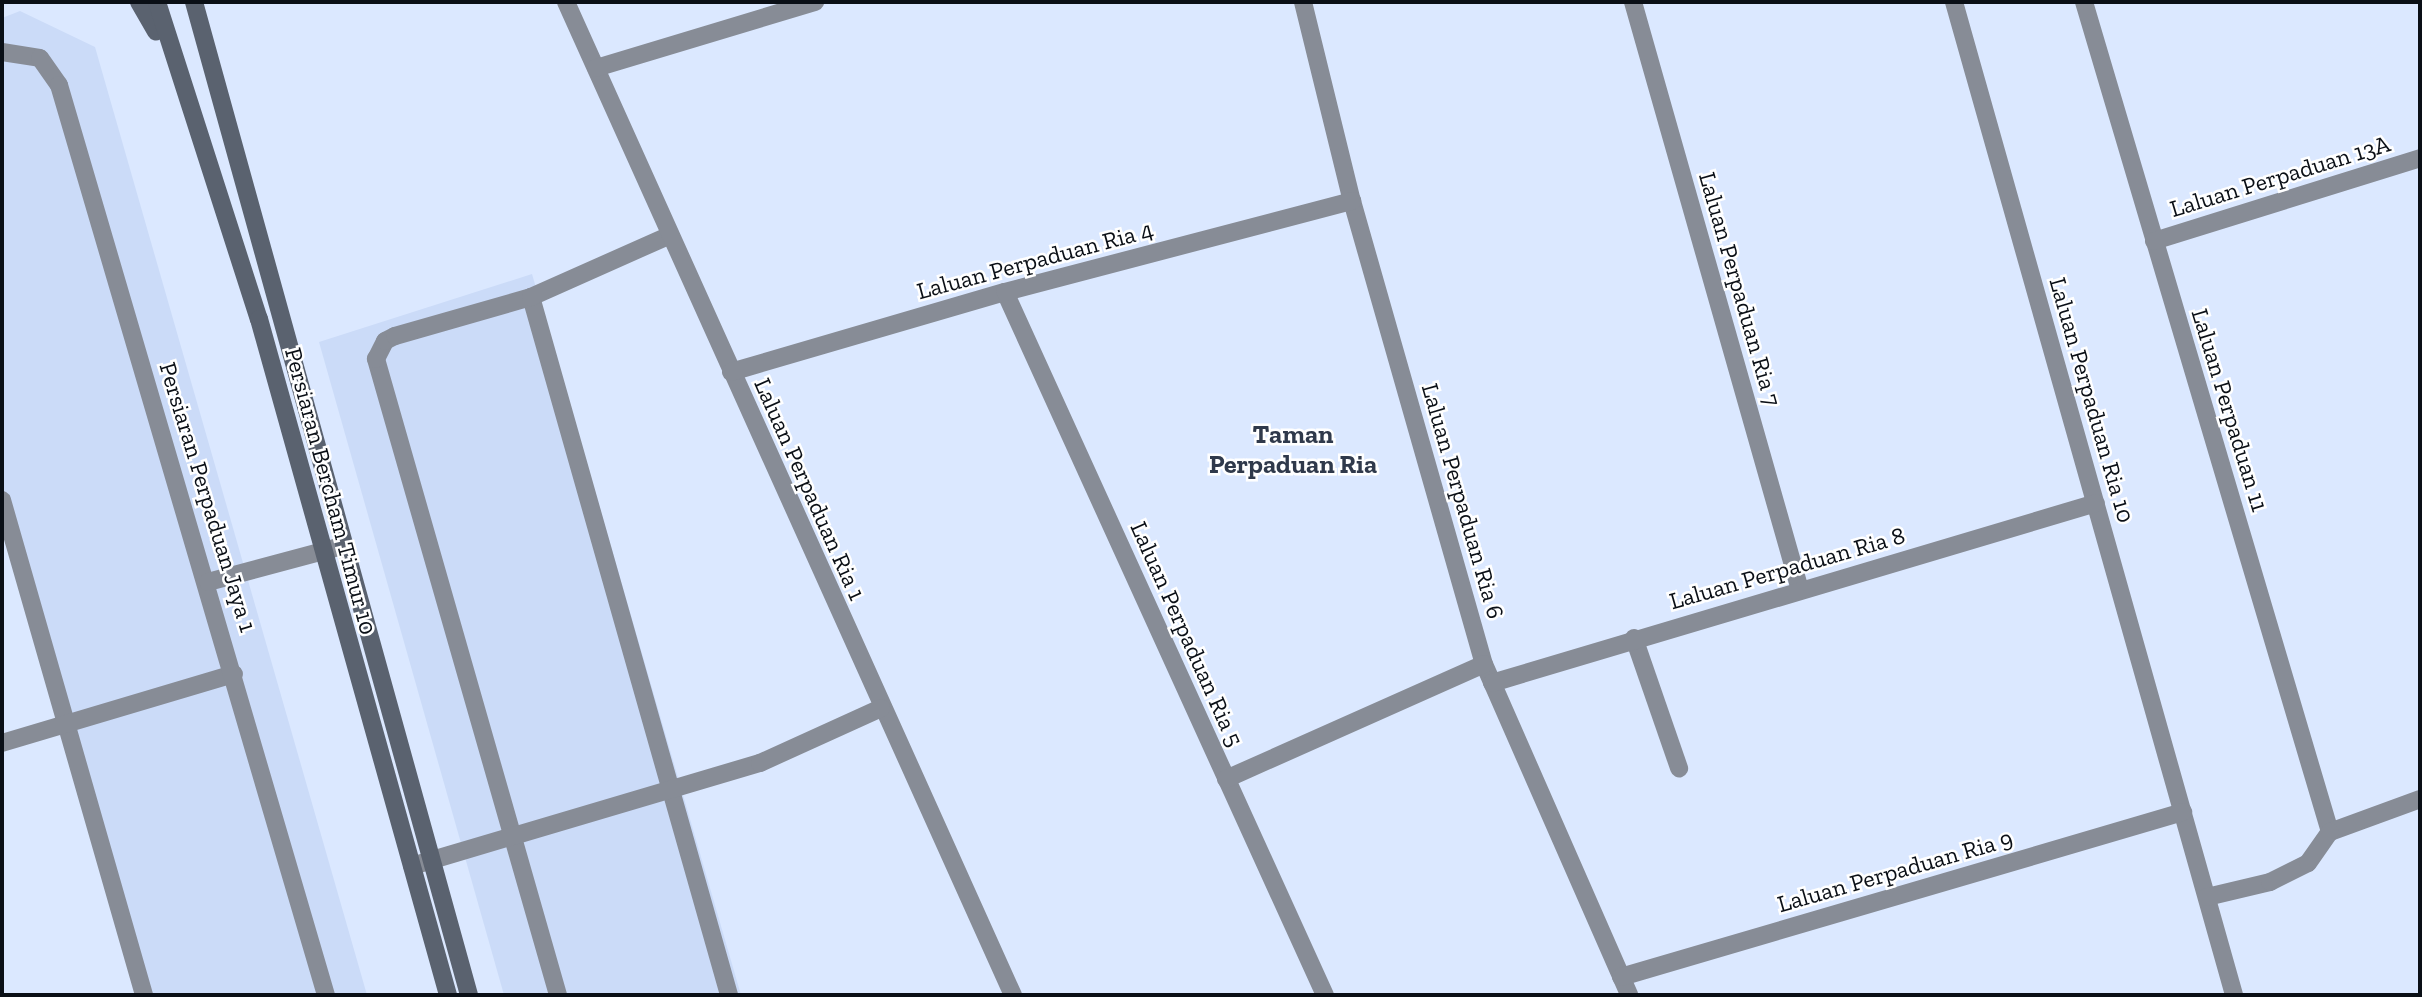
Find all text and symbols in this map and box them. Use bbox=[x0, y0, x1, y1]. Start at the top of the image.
street label: Laluan Perpaduan 13A bbox=[2166, 129, 2394, 223]
street label: Laluan Perpaduan Ria 7 bbox=[1693, 169, 1787, 409]
street label: Laluan Perpaduan Ria 4 bbox=[914, 215, 1156, 305]
street label: Laluan Perpaduan Ria 10 bbox=[2043, 274, 2141, 526]
street label: Laluan Perpaduan 11 bbox=[2185, 305, 2275, 515]
street label: Persiaran Bercham Timur 10 bbox=[279, 344, 383, 638]
street label: Persiaran Perpaduan Jaya 1 bbox=[153, 358, 263, 636]
street label: Laluan Perpaduan Ria 1 bbox=[748, 374, 872, 604]
street label: Laluan Perpaduan Ria 6 bbox=[1416, 380, 1510, 622]
district label: Taman Perpaduan Ria bbox=[1209, 419, 1377, 480]
street label: Laluan Perpaduan Ria 5 bbox=[1124, 517, 1250, 751]
street label: Laluan Perpaduan Ria 8 bbox=[1666, 521, 1908, 615]
street label: Laluan Perpaduan Ria 9 bbox=[1774, 824, 2016, 918]

